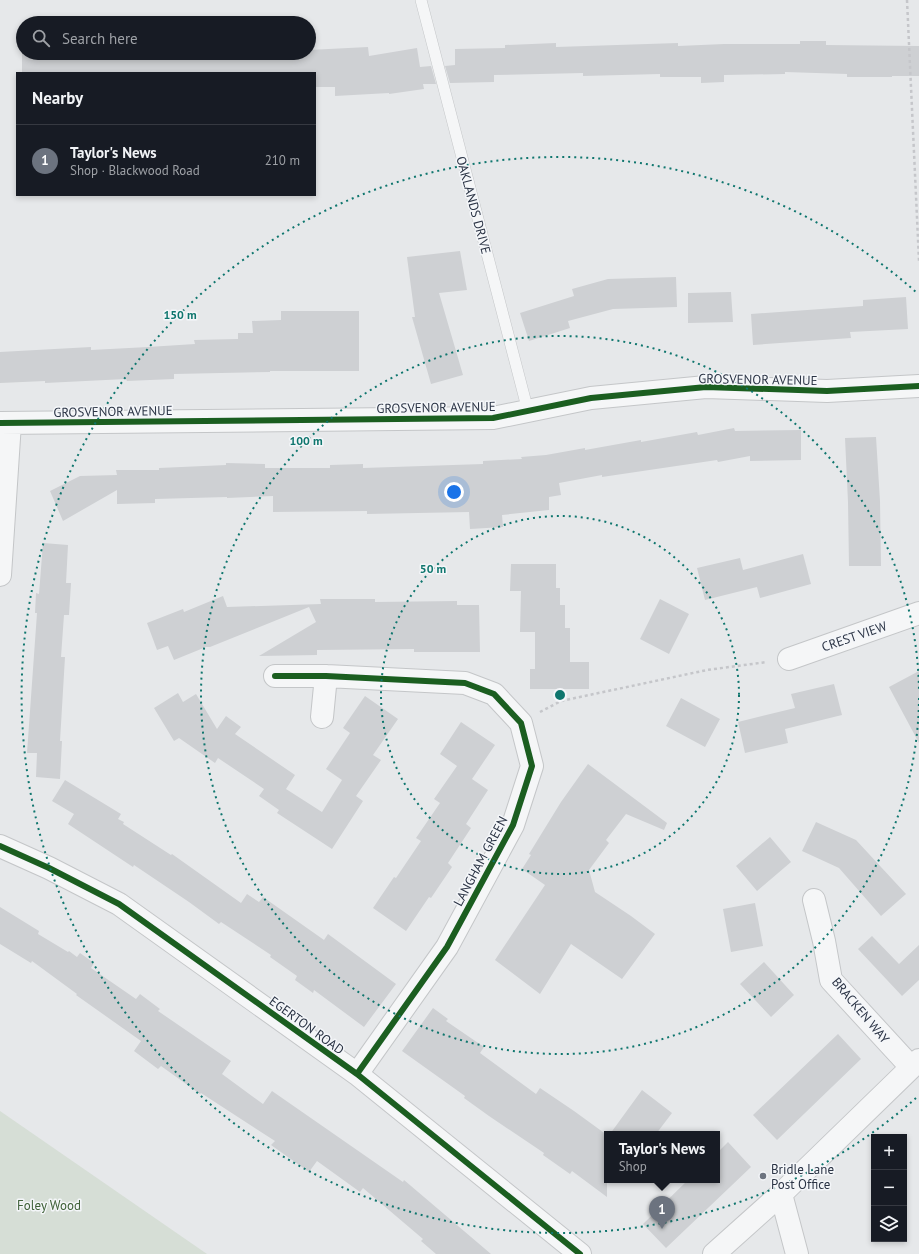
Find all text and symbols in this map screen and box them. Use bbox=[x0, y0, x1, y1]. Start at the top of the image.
search box bbox=[16, 16, 316, 60]
icon: search bbox=[30, 27, 52, 49]
text: Search here bbox=[62, 29, 138, 48]
text: Nearby bbox=[32, 87, 83, 109]
text: Taylor's News bbox=[70, 143, 157, 162]
text: 1 bbox=[41, 152, 49, 169]
text: 210 m bbox=[265, 152, 300, 169]
street label: OAKLANDS DRIVE bbox=[452, 154, 495, 256]
text: Shop · Blackwood Road bbox=[70, 162, 200, 179]
text: 150 m bbox=[163, 307, 197, 322]
street label: GROSVENOR AVENUE bbox=[698, 370, 818, 389]
street label: GROSVENOR AVENUE bbox=[376, 398, 496, 417]
street label: GROSVENOR AVENUE bbox=[53, 402, 173, 421]
text: 100 m bbox=[289, 433, 323, 448]
your location bbox=[444, 482, 464, 502]
text: 50 m bbox=[420, 561, 446, 576]
street label: CREST VIEW bbox=[819, 617, 889, 656]
centre of rings bbox=[553, 688, 567, 702]
street label: LANGHAM GREEN bbox=[450, 813, 511, 909]
street label: BRACKEN WAY bbox=[828, 974, 894, 1047]
street label: EGERTON ROAD bbox=[266, 993, 347, 1058]
popup bbox=[604, 1131, 720, 1183]
map controls bbox=[871, 1134, 907, 1242]
button: + bbox=[871, 1134, 907, 1170]
text: Taylor's News bbox=[619, 1139, 705, 1158]
text: Shop bbox=[619, 1158, 647, 1175]
place label: Bridle Lane Post Office bbox=[771, 1161, 834, 1193]
button: − bbox=[871, 1170, 907, 1206]
marker: Bridle Lane Post Office bbox=[758, 1171, 768, 1181]
pin: 1 bbox=[649, 1196, 675, 1229]
park label: Foley Wood bbox=[17, 1197, 81, 1214]
button: layers bbox=[871, 1206, 907, 1242]

